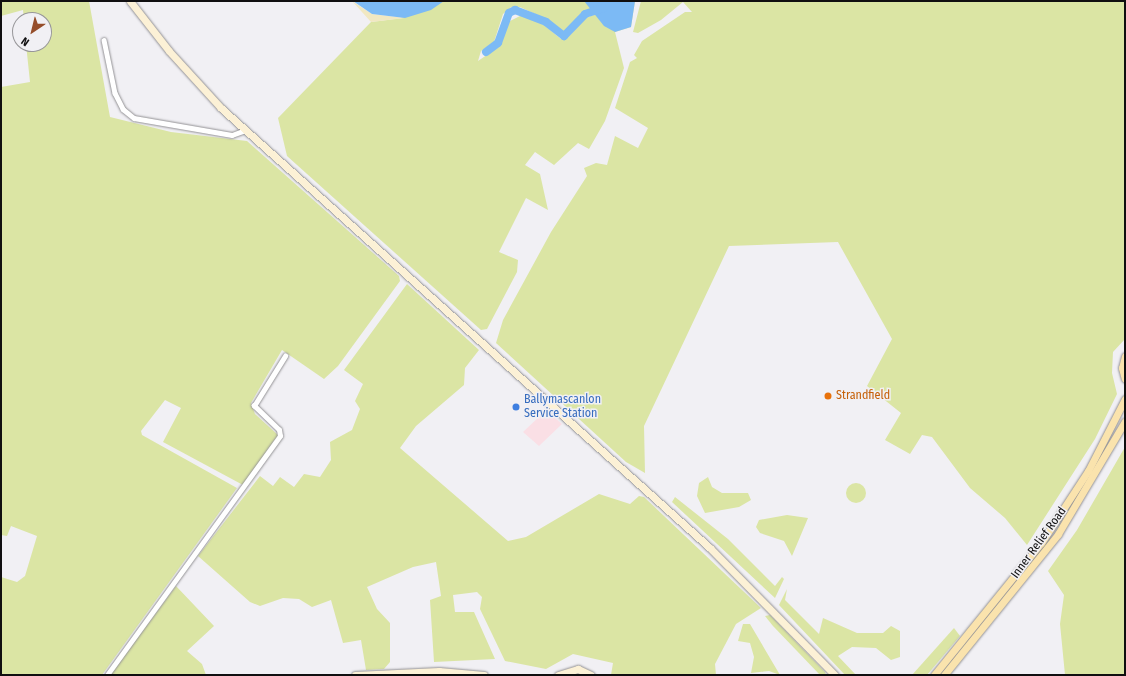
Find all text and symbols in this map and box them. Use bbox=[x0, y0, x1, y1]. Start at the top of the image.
north arrow bbox=[12, 12, 52, 52]
text: N bbox=[19, 34, 32, 49]
place label: Strandfield bbox=[836, 389, 890, 403]
marker: Strandfield bbox=[823, 391, 833, 401]
place label: Ballymascanlon Service Station bbox=[524, 393, 601, 421]
marker: Ballymascanlon Service Station bbox=[511, 402, 521, 412]
street label: Inner Relief Road bbox=[1008, 505, 1070, 581]

